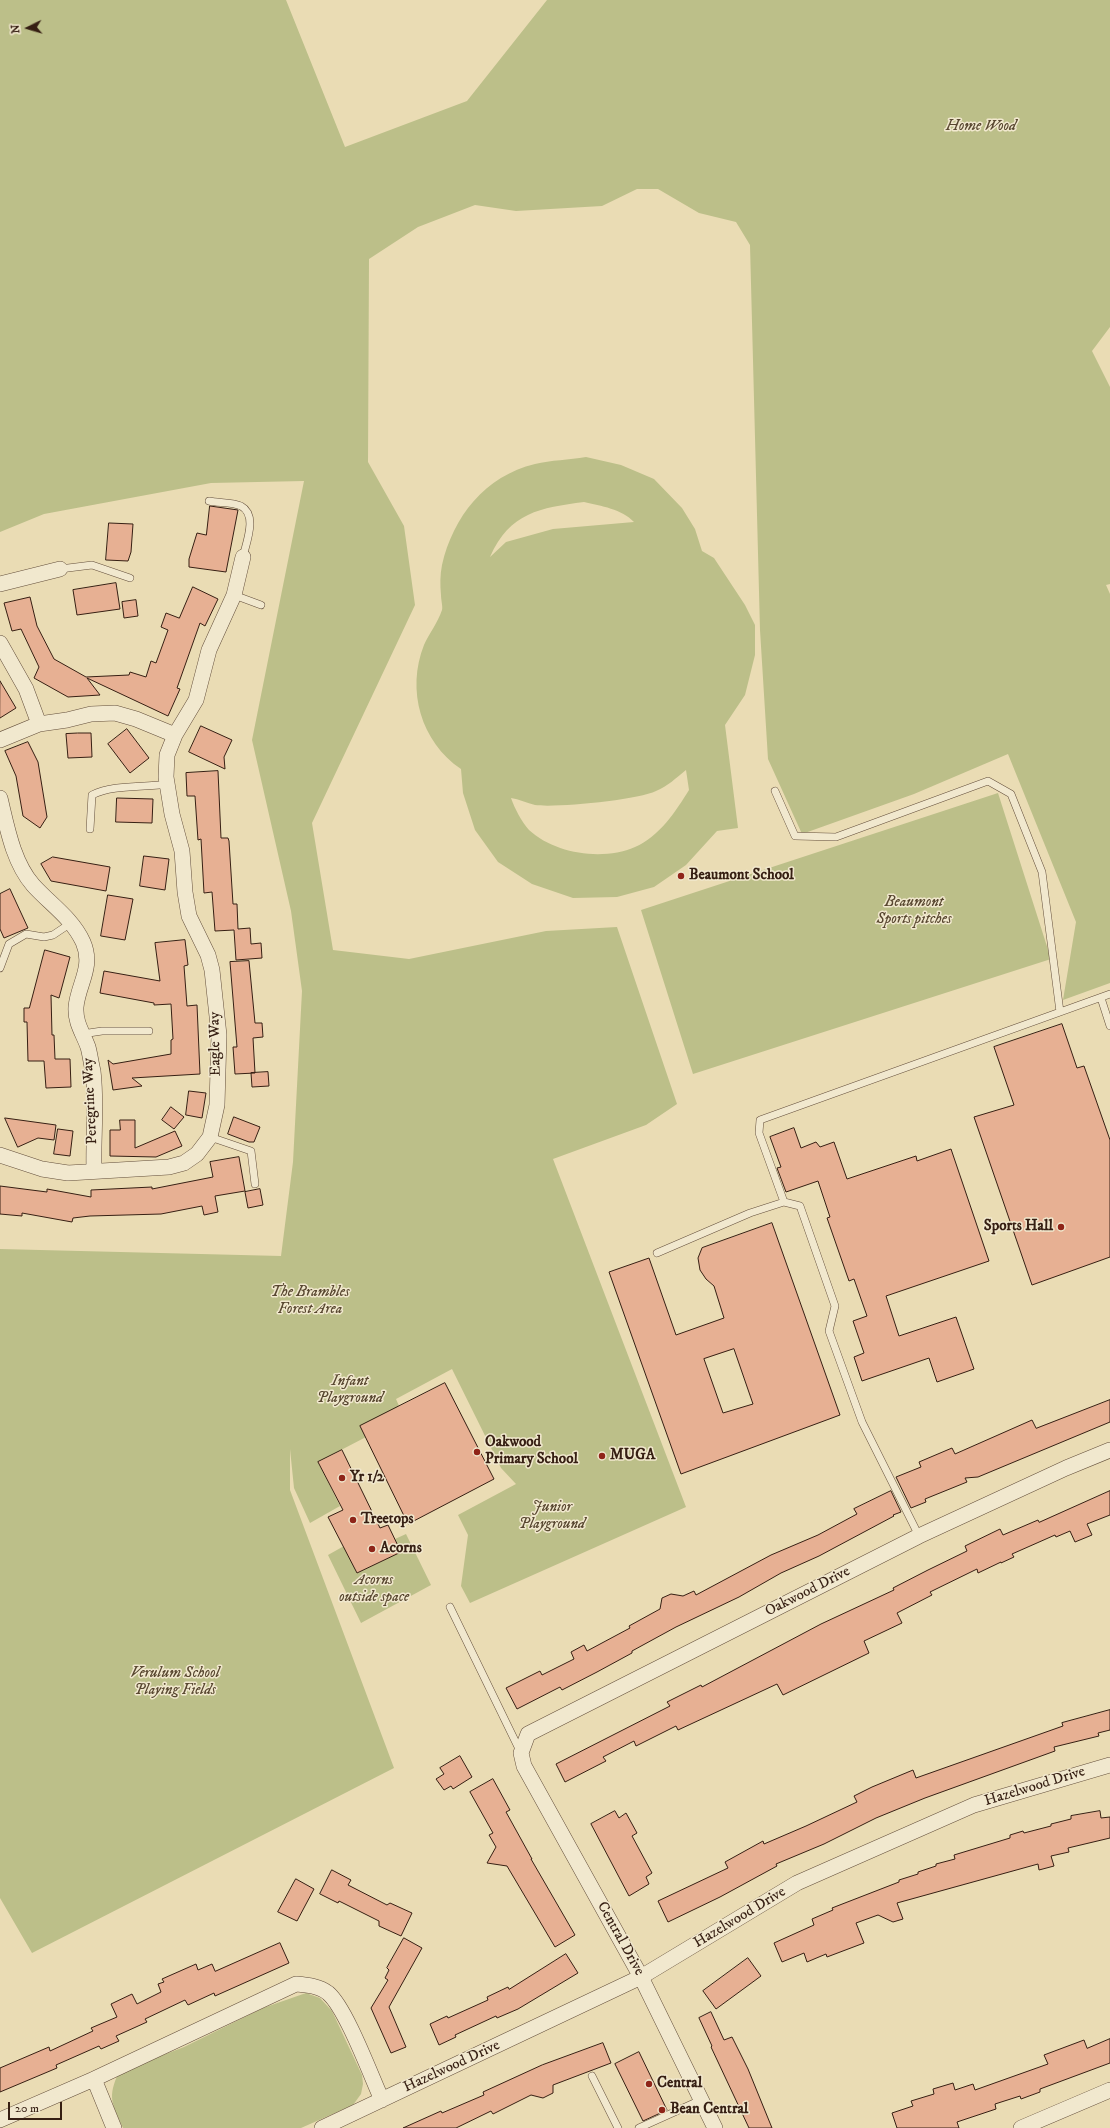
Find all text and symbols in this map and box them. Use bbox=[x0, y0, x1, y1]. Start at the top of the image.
north arrow bbox=[8, 8, 48, 48]
text: N bbox=[9, 24, 23, 34]
park label: Home Wood bbox=[946, 118, 1016, 136]
place label: Beaumont School bbox=[689, 867, 794, 885]
marker: Beaumont School bbox=[676, 871, 686, 881]
park label: Beaumont Sports pitches bbox=[876, 894, 952, 929]
street label: Eagle Way bbox=[206, 1012, 226, 1076]
street label: Peregrine Way bbox=[80, 1057, 102, 1145]
place label: Sports Hall bbox=[984, 1218, 1053, 1236]
marker: Sports Hall bbox=[1056, 1222, 1066, 1232]
park label: The Brambles Forest Area bbox=[271, 1284, 349, 1319]
park label: Infant Playground bbox=[317, 1373, 383, 1408]
place label: Oakwood Primary School bbox=[485, 1434, 578, 1469]
marker: Oakwood Primary School bbox=[472, 1447, 482, 1457]
place label: MUGA bbox=[610, 1447, 655, 1465]
marker: MUGA bbox=[597, 1451, 607, 1461]
place label: Yr 1/2 bbox=[350, 1469, 384, 1487]
marker: Yr 1/2 bbox=[337, 1473, 347, 1483]
park label: Junior Playground bbox=[519, 1499, 585, 1534]
place label: Treetops bbox=[361, 1511, 413, 1529]
marker: Treetops bbox=[348, 1515, 358, 1525]
place label: Acorns bbox=[380, 1540, 422, 1558]
marker: Acorns bbox=[367, 1544, 377, 1554]
street label: Oakwood Drive bbox=[763, 1563, 853, 1621]
park label: Acorns outside space bbox=[339, 1572, 409, 1607]
park label: Verulum School Playing Fields bbox=[130, 1665, 220, 1700]
street label: Hazelwood Drive bbox=[982, 1763, 1088, 1811]
street label: Hazelwood Drive bbox=[691, 1883, 789, 1953]
street label: Central Drive bbox=[592, 1899, 648, 1979]
street label: Hazelwood Drive bbox=[401, 2037, 503, 2097]
place label: Central bbox=[657, 2075, 702, 2093]
marker: Central bbox=[644, 2079, 654, 2089]
scale bar bbox=[10, 2094, 64, 2120]
text: 20 m bbox=[15, 2101, 39, 2116]
place label: Bean Central bbox=[670, 2101, 748, 2119]
marker: Bean Central bbox=[657, 2105, 667, 2115]

